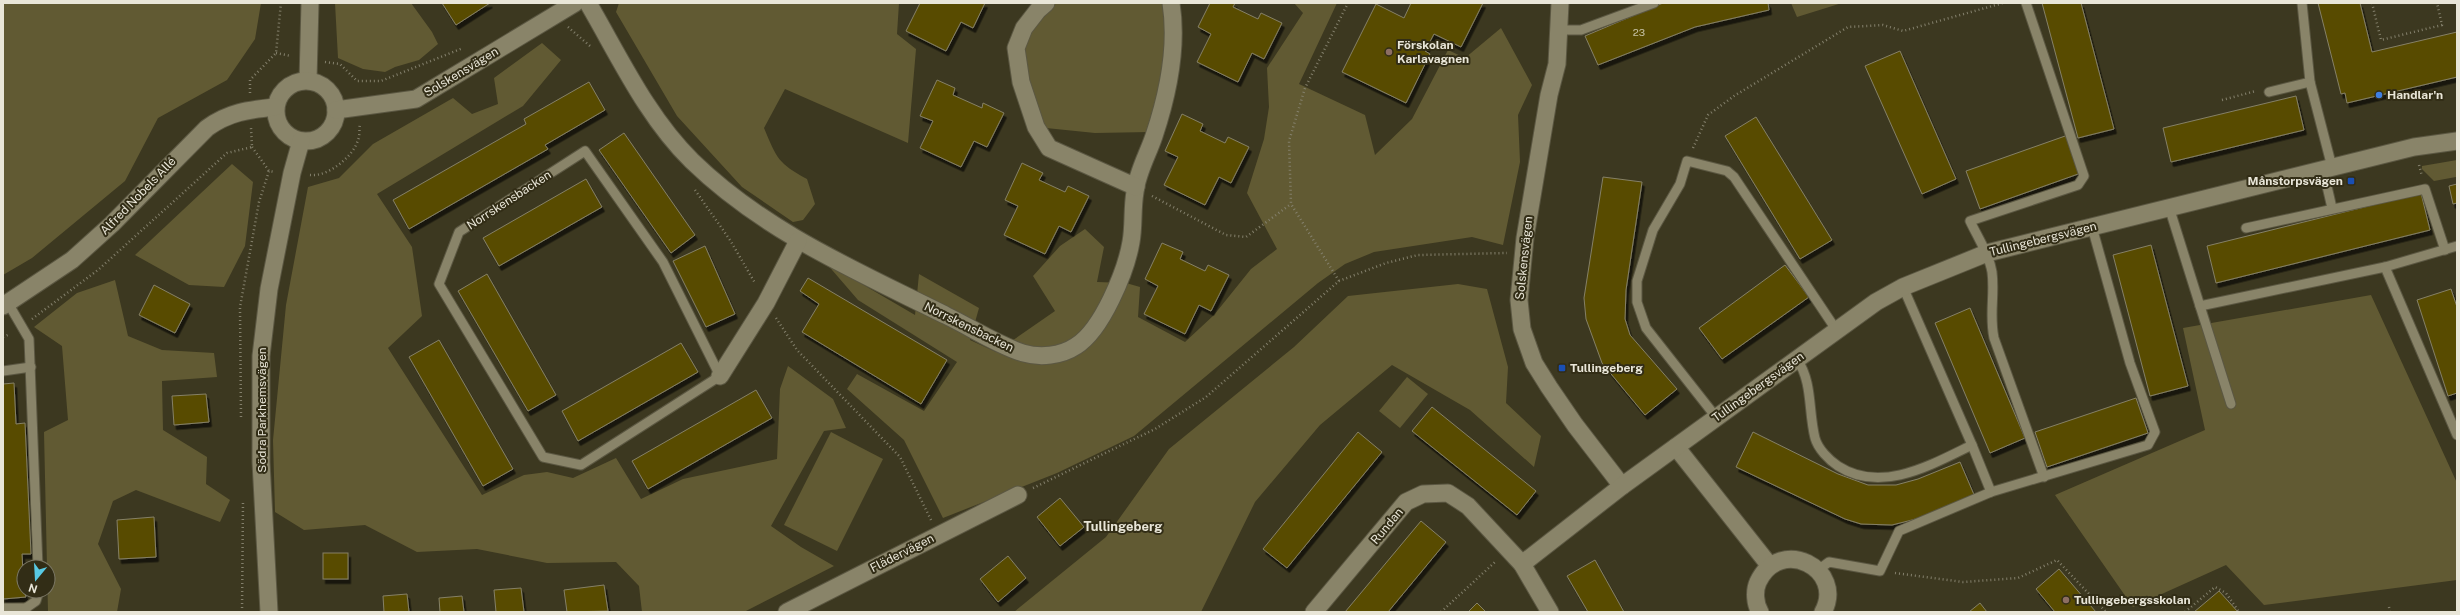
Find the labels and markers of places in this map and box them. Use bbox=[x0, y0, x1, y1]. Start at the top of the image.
place label: Förskolan Karlavagnen bbox=[1397, 38, 1469, 66]
marker: Förskolan Karlavagnen bbox=[1384, 47, 1394, 57]
place label: Handlar'n bbox=[2387, 88, 2443, 102]
marker: Handlar'n bbox=[2374, 90, 2384, 100]
place label: Månstorpsvägen bbox=[2247, 174, 2343, 188]
marker: Månstorpsvägen bbox=[2346, 176, 2356, 186]
place label: Tullingeberg bbox=[1570, 361, 1643, 375]
marker: Tullingeberg bbox=[1557, 363, 1567, 373]
place label: Tullingebergsskolan bbox=[2074, 593, 2191, 607]
marker: Tullingebergsskolan bbox=[2061, 595, 2071, 605]

